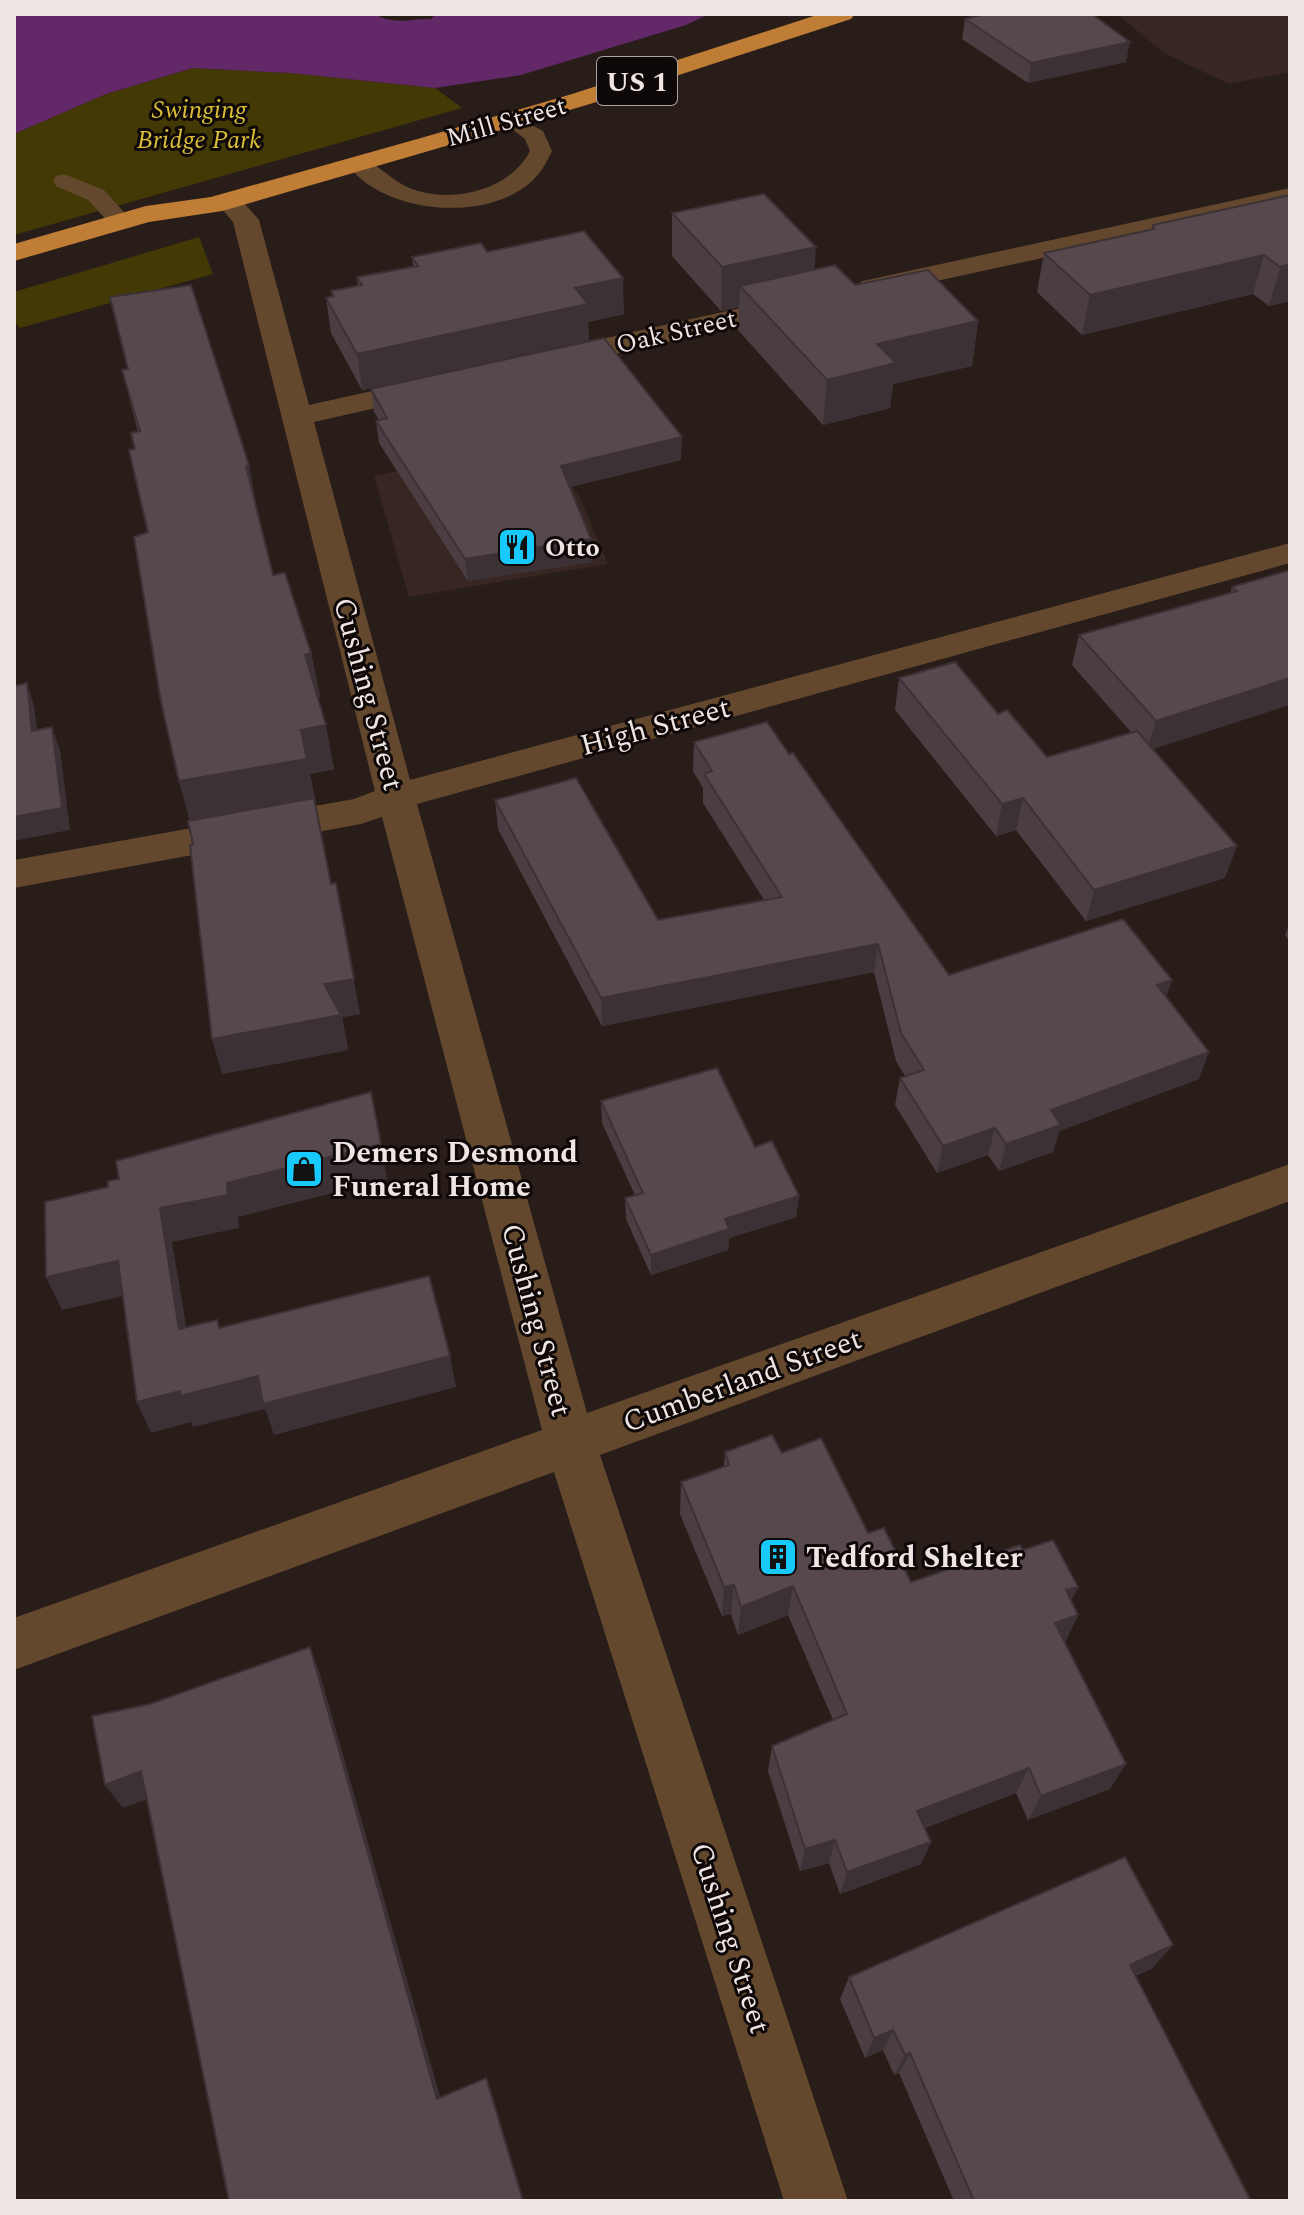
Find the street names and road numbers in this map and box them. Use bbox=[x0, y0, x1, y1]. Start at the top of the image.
road number: US 1 bbox=[597, 57, 677, 105]
street label: Mill Street bbox=[442, 86, 571, 158]
street label: Oak Street bbox=[612, 299, 741, 365]
street label: Cushing Street bbox=[320, 593, 416, 796]
street label: High Street bbox=[575, 685, 735, 769]
street label: Cushing Street bbox=[488, 1219, 584, 1422]
street label: Cumberland Street bbox=[616, 1316, 868, 1446]
street label: Cushing Street bbox=[678, 1837, 783, 2040]

